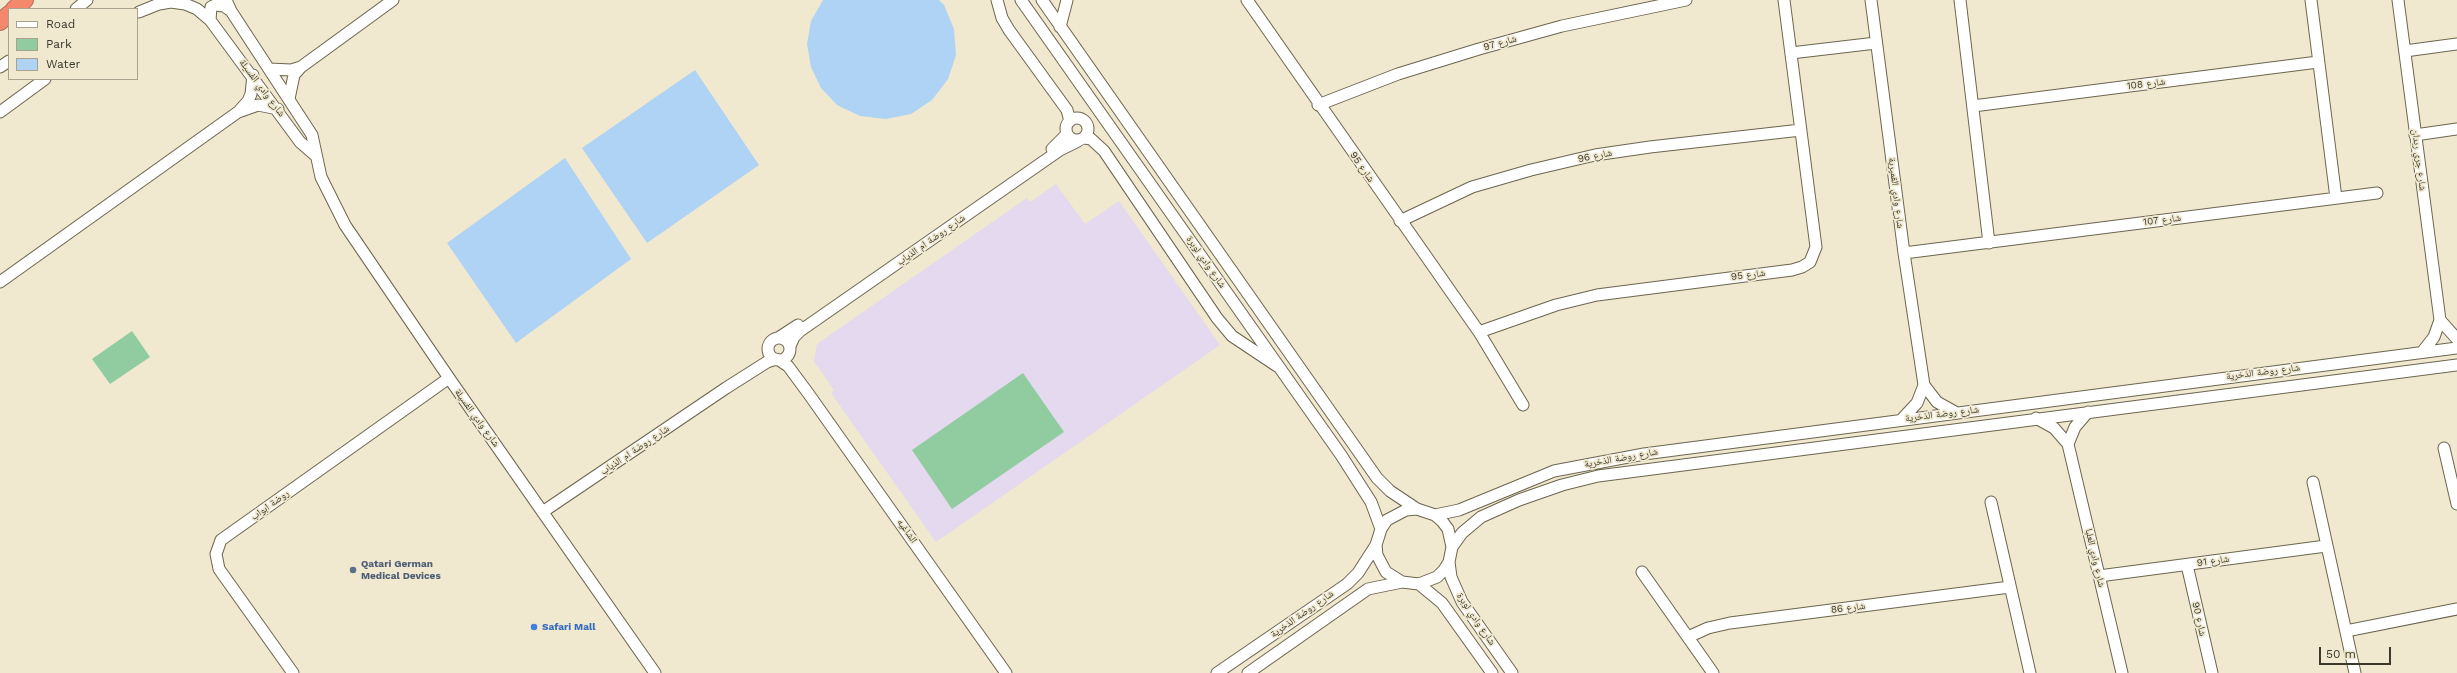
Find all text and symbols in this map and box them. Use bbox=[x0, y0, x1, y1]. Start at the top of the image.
legend bbox=[8, 8, 138, 80]
text: Road bbox=[46, 17, 75, 31]
street label: شارع 97 bbox=[1482, 33, 1518, 53]
text: Park bbox=[46, 37, 72, 51]
text: Water bbox=[46, 57, 80, 71]
street label: شارع وادي الفسيلة bbox=[237, 57, 287, 119]
street label: شارع 108 bbox=[2126, 76, 2166, 92]
street label: شارع جري ربدان bbox=[2409, 128, 2429, 192]
street label: شارع 96 bbox=[1577, 147, 1613, 165]
street label: شارع 95 bbox=[1347, 149, 1377, 185]
street label: شارع وادي القميرية bbox=[1886, 157, 1906, 229]
street label: شارع روضة ام الذياب bbox=[895, 212, 967, 268]
street label: شارع 107 bbox=[2142, 212, 2182, 228]
street label: شارع وادي لوبرة bbox=[1184, 234, 1228, 290]
street label: شارع 95 bbox=[1730, 267, 1766, 283]
street label: شارع روضة الذخرية bbox=[2225, 362, 2301, 382]
street label: شارع وادي الفسيلة bbox=[452, 387, 502, 449]
street label: شارع روضة الذخرية bbox=[1904, 404, 1980, 424]
street label: شارع روضة ام الذياب bbox=[598, 423, 672, 477]
street label: شارع روضة الذخرية bbox=[1583, 446, 1659, 470]
street label: روضة ابواب bbox=[249, 487, 291, 523]
street label: الشاغيه bbox=[894, 517, 920, 545]
street label: شارع وادي العلبا bbox=[2082, 528, 2108, 588]
street label: شارع 91 bbox=[2196, 553, 2230, 569]
place label: Qatari German Medical Devices bbox=[361, 558, 441, 582]
marker: Qatari German Medical Devices bbox=[348, 565, 358, 575]
street label: شارع روضة الذخرية bbox=[1268, 588, 1336, 640]
street label: شارع وادي لوبرة bbox=[1454, 590, 1498, 648]
street label: شارع 86 bbox=[1830, 600, 1866, 616]
street label: شارع 90 bbox=[2189, 601, 2209, 637]
place label: Safari Mall bbox=[542, 621, 595, 633]
marker: Safari Mall bbox=[529, 622, 539, 632]
scale bar bbox=[2321, 639, 2393, 665]
text: 50 m bbox=[2326, 647, 2356, 661]

